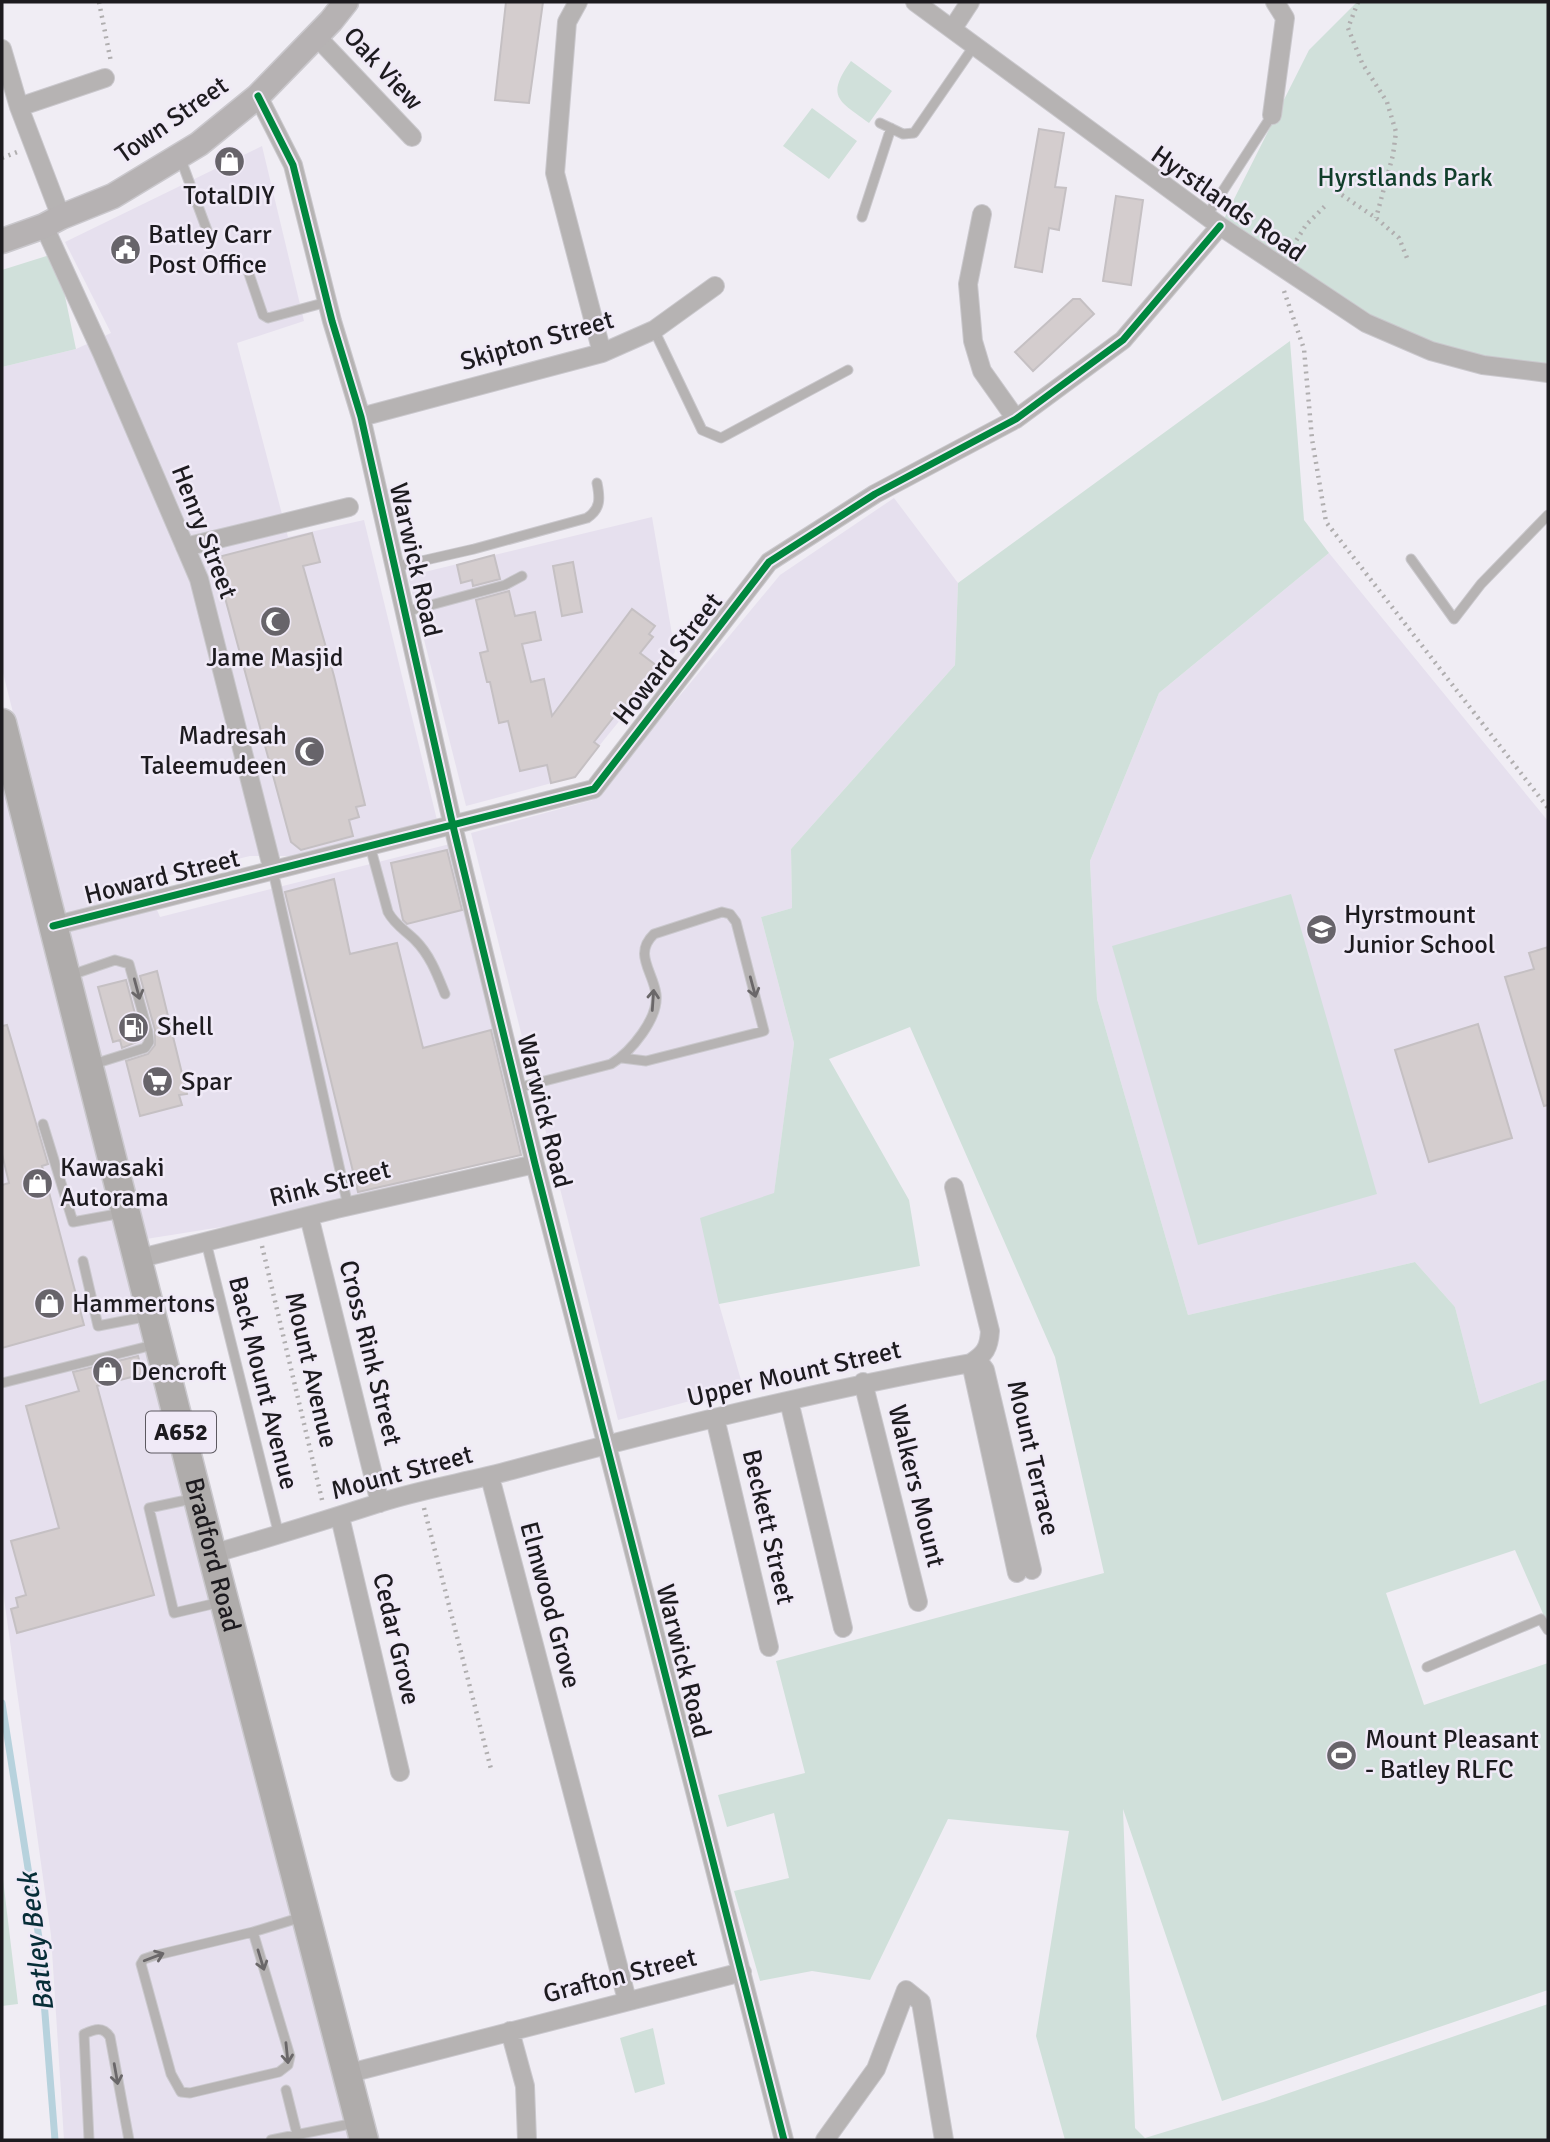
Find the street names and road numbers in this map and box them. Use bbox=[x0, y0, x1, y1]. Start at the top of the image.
street label: Oak View bbox=[336, 21, 430, 117]
street label: Town Street bbox=[109, 70, 235, 170]
street label: Hyrstlands Road bbox=[1145, 139, 1311, 269]
street label: Skipton Street bbox=[457, 304, 617, 378]
street label: Henry Street bbox=[164, 461, 244, 603]
street label: Warwick Road bbox=[382, 480, 448, 640]
street label: Howard Street bbox=[606, 586, 730, 732]
street label: Howard Street bbox=[81, 842, 243, 912]
street label: Warwick Road bbox=[509, 1031, 579, 1191]
street label: Rink Street bbox=[266, 1154, 394, 1214]
street label: Cross Rink Street bbox=[331, 1257, 409, 1449]
street label: Back Mount Avenue bbox=[221, 1273, 305, 1493]
street label: Mount Avenue bbox=[278, 1289, 344, 1451]
street label: Upper Mount Street bbox=[684, 1334, 904, 1414]
street label: Mount Terrace bbox=[1000, 1377, 1066, 1539]
street label: Walkers Mount bbox=[880, 1402, 952, 1570]
road number: A652 bbox=[146, 1412, 216, 1452]
street label: Mount Street bbox=[328, 1439, 476, 1507]
street label: Beckett Street bbox=[735, 1446, 801, 1608]
street label: Bradford Road bbox=[177, 1474, 248, 1635]
street label: Elmwood Grove bbox=[512, 1518, 588, 1692]
street label: Cedar Grove bbox=[365, 1570, 427, 1708]
street label: Warwick Road bbox=[648, 1581, 718, 1741]
street label: Grafton Street bbox=[540, 1941, 700, 2011]

